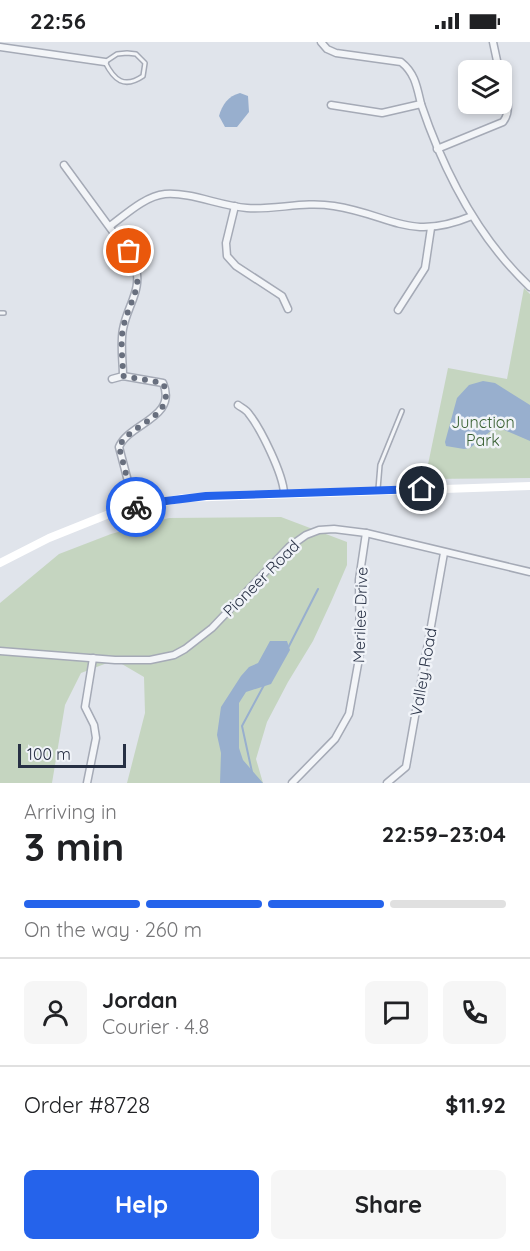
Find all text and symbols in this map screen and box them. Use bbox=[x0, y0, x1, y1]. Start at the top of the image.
text: 22:56 bbox=[30, 7, 86, 35]
map controls bbox=[458, 60, 512, 114]
button: layers bbox=[458, 60, 512, 114]
pin bbox=[103, 225, 154, 276]
icon: bag bbox=[112, 234, 145, 267]
park label: Junction Park bbox=[451, 412, 515, 450]
pin bbox=[396, 463, 447, 514]
icon: home bbox=[405, 472, 438, 505]
courier bbox=[106, 477, 166, 537]
icon: bike bbox=[120, 491, 153, 524]
street label: Pioneer Road bbox=[219, 536, 303, 620]
street label: Merilee Drive bbox=[348, 567, 372, 663]
street label: Valley Road bbox=[405, 626, 441, 718]
scale bar bbox=[18, 741, 126, 768]
text: 100 m bbox=[27, 744, 71, 764]
text: Arriving in bbox=[24, 799, 117, 824]
text: 22:59–23:04 bbox=[382, 820, 506, 848]
text: 3 min bbox=[24, 822, 124, 871]
text: On the way · 260 m bbox=[24, 917, 202, 942]
button: person bbox=[24, 981, 87, 1044]
button: chat bbox=[365, 981, 428, 1044]
button: phone bbox=[443, 981, 506, 1044]
text: Jordan bbox=[102, 986, 178, 1014]
text: Courier · 4.8 bbox=[102, 1014, 209, 1039]
text: Order #8728 bbox=[24, 1091, 150, 1119]
text: $11.92 bbox=[445, 1091, 506, 1119]
button: Help bbox=[24, 1170, 259, 1239]
button: Share bbox=[271, 1170, 506, 1239]

